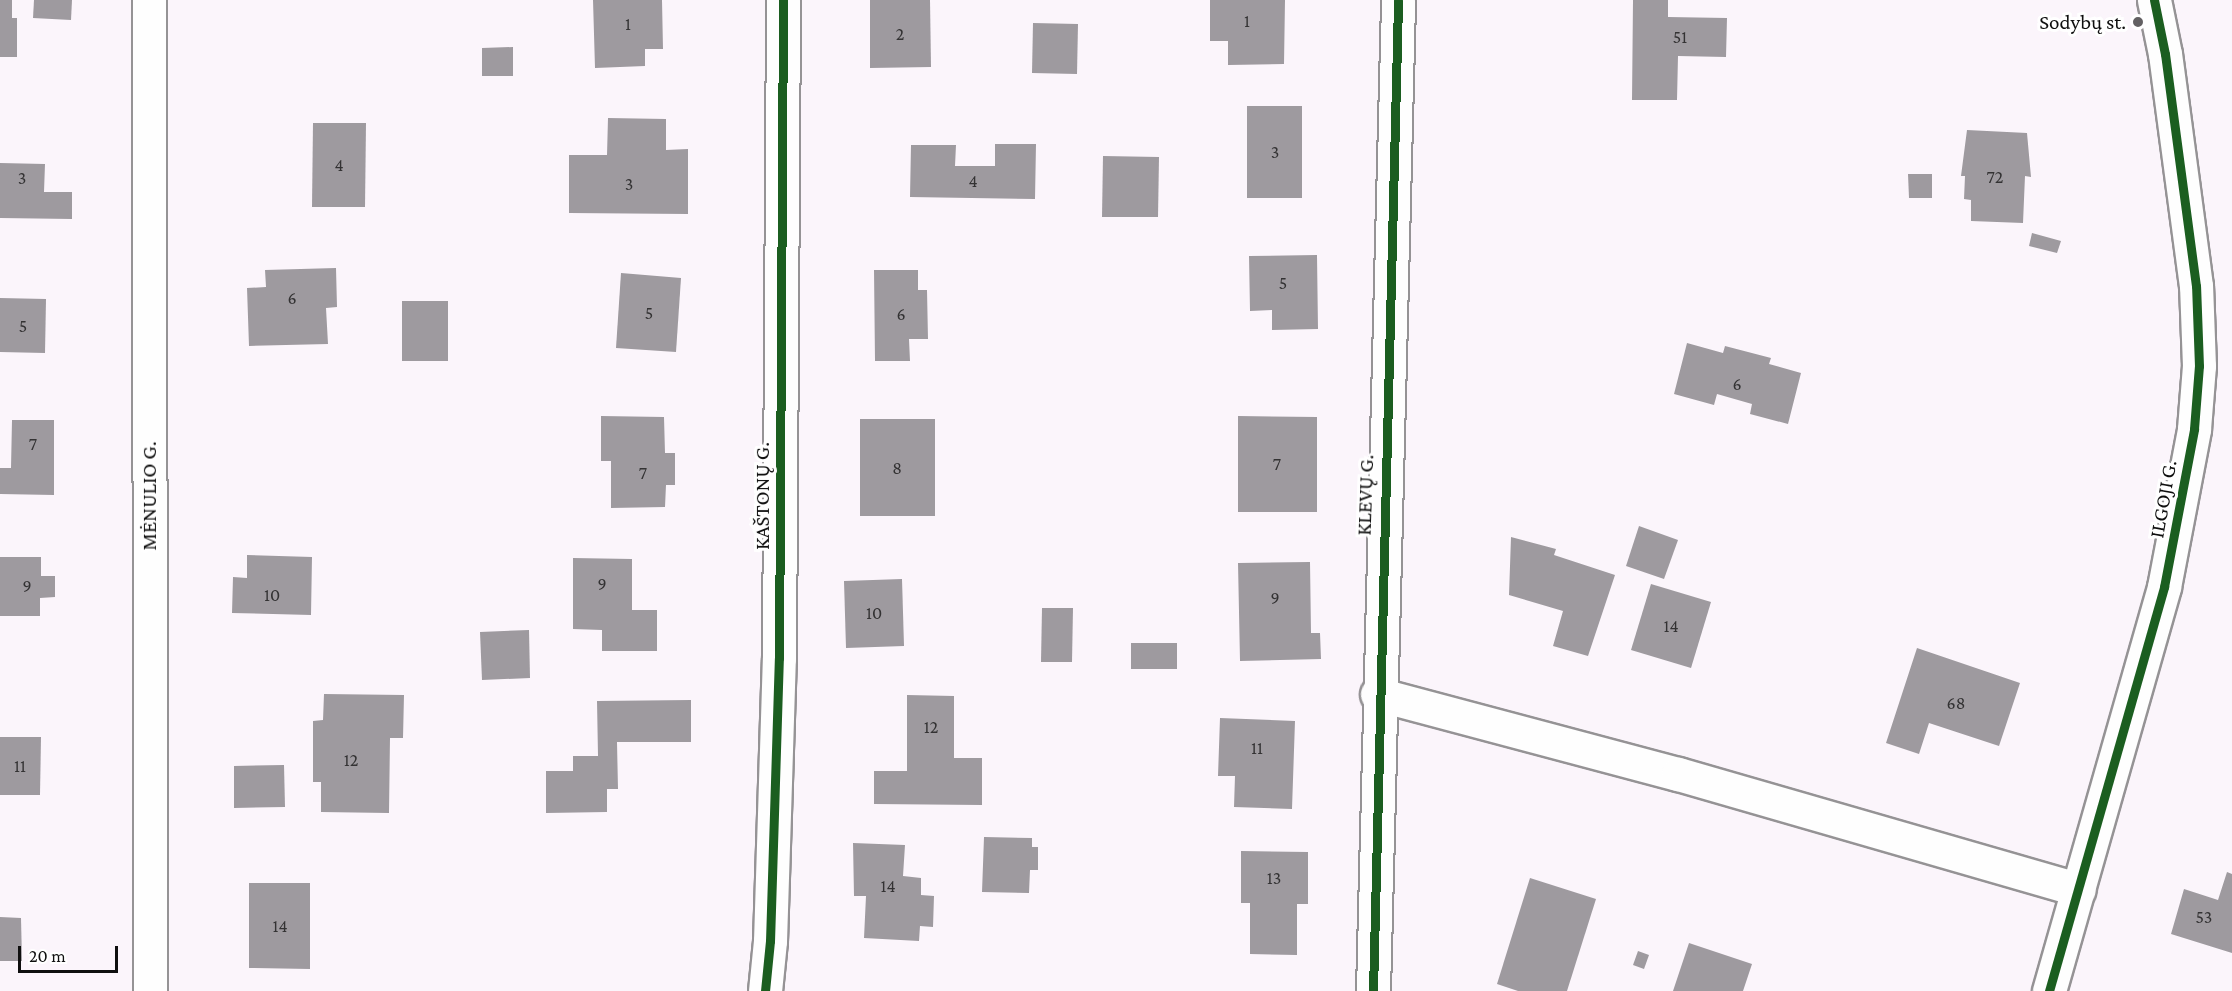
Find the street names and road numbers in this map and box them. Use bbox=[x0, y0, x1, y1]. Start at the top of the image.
street label: MĖNULIO G. bbox=[136, 441, 162, 551]
street label: KAŠTONŲ G. bbox=[749, 442, 775, 550]
street label: KLEVŲ G. bbox=[1351, 454, 1379, 536]
street label: ILGOJI G. bbox=[2144, 458, 2182, 540]

